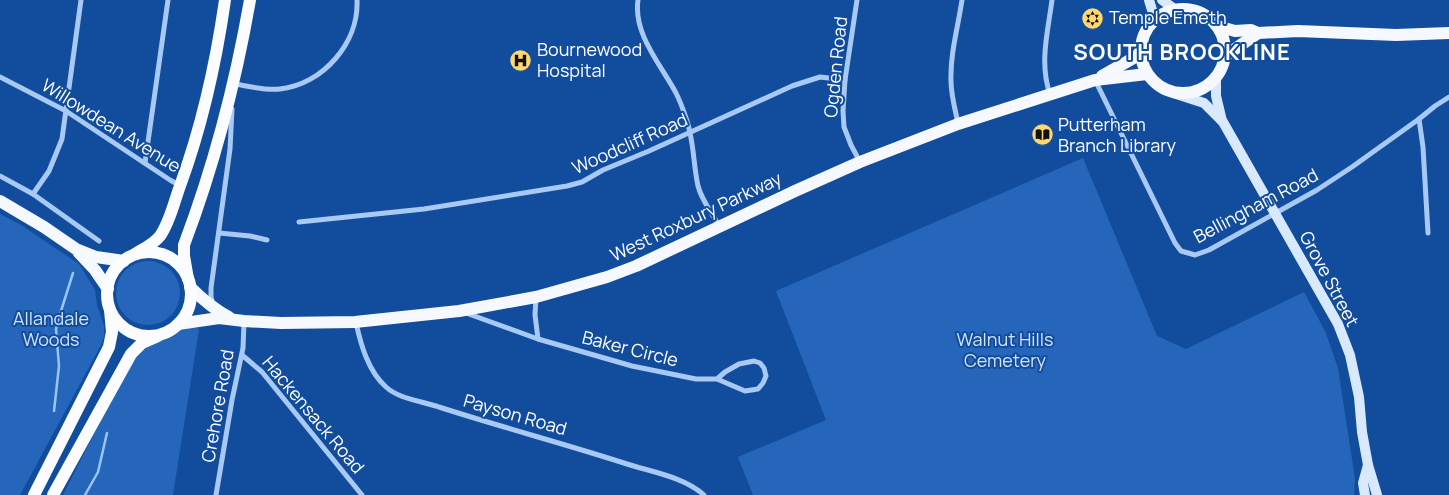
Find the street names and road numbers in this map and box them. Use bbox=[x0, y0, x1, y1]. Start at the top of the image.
street label: Ogden Road bbox=[818, 15, 852, 119]
street label: Willowdean Avenue bbox=[37, 73, 186, 178]
street label: Woodcliff Road bbox=[568, 107, 691, 179]
street label: Bellingham Road bbox=[1189, 162, 1322, 248]
street label: West Roxbury Parkway bbox=[606, 166, 786, 266]
street label: Grove Street bbox=[1295, 227, 1365, 331]
street label: Baker Circle bbox=[580, 325, 681, 372]
street label: Crehore Road bbox=[195, 348, 239, 464]
street label: Hackensack Road bbox=[257, 351, 370, 478]
street label: Payson Road bbox=[461, 388, 570, 440]

